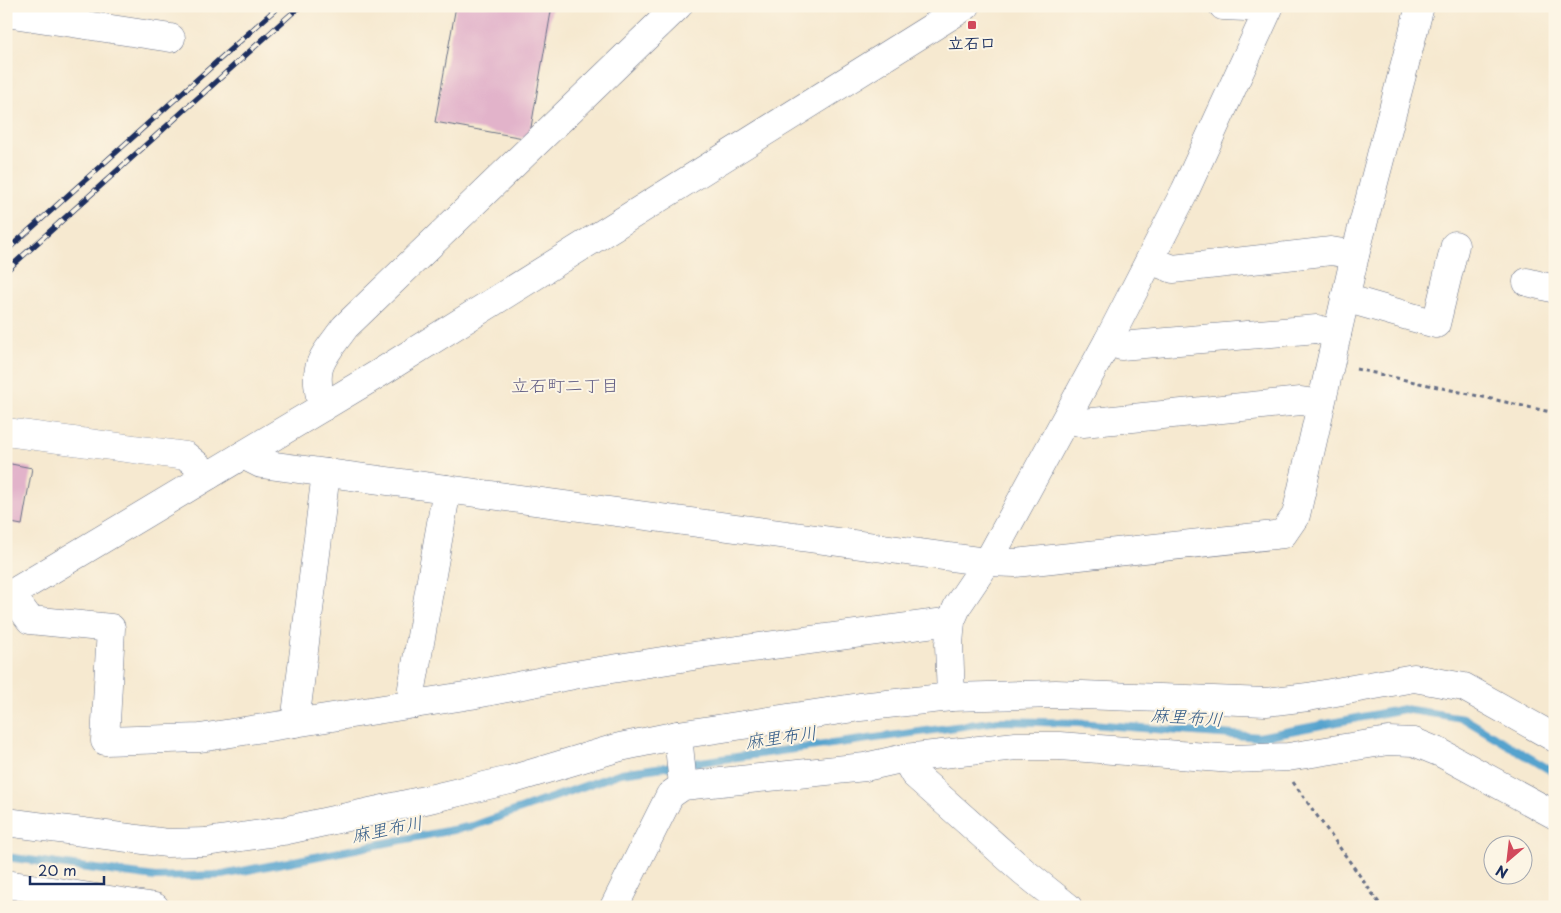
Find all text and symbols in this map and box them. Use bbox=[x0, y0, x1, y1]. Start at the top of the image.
marker: 立石口 bbox=[966, 19, 978, 31]
place label: 立石口 bbox=[948, 30, 996, 54]
district label: 立石町二丁目 bbox=[511, 371, 619, 398]
water label: 麻里布川 bbox=[1150, 700, 1224, 732]
water label: 麻里布川 bbox=[743, 718, 819, 754]
water label: 麻里布川 bbox=[349, 808, 425, 848]
north arrow bbox=[1484, 836, 1534, 886]
scale bar bbox=[30, 853, 104, 885]
text: 20 m bbox=[38, 858, 77, 881]
text: N bbox=[1492, 860, 1511, 884]

